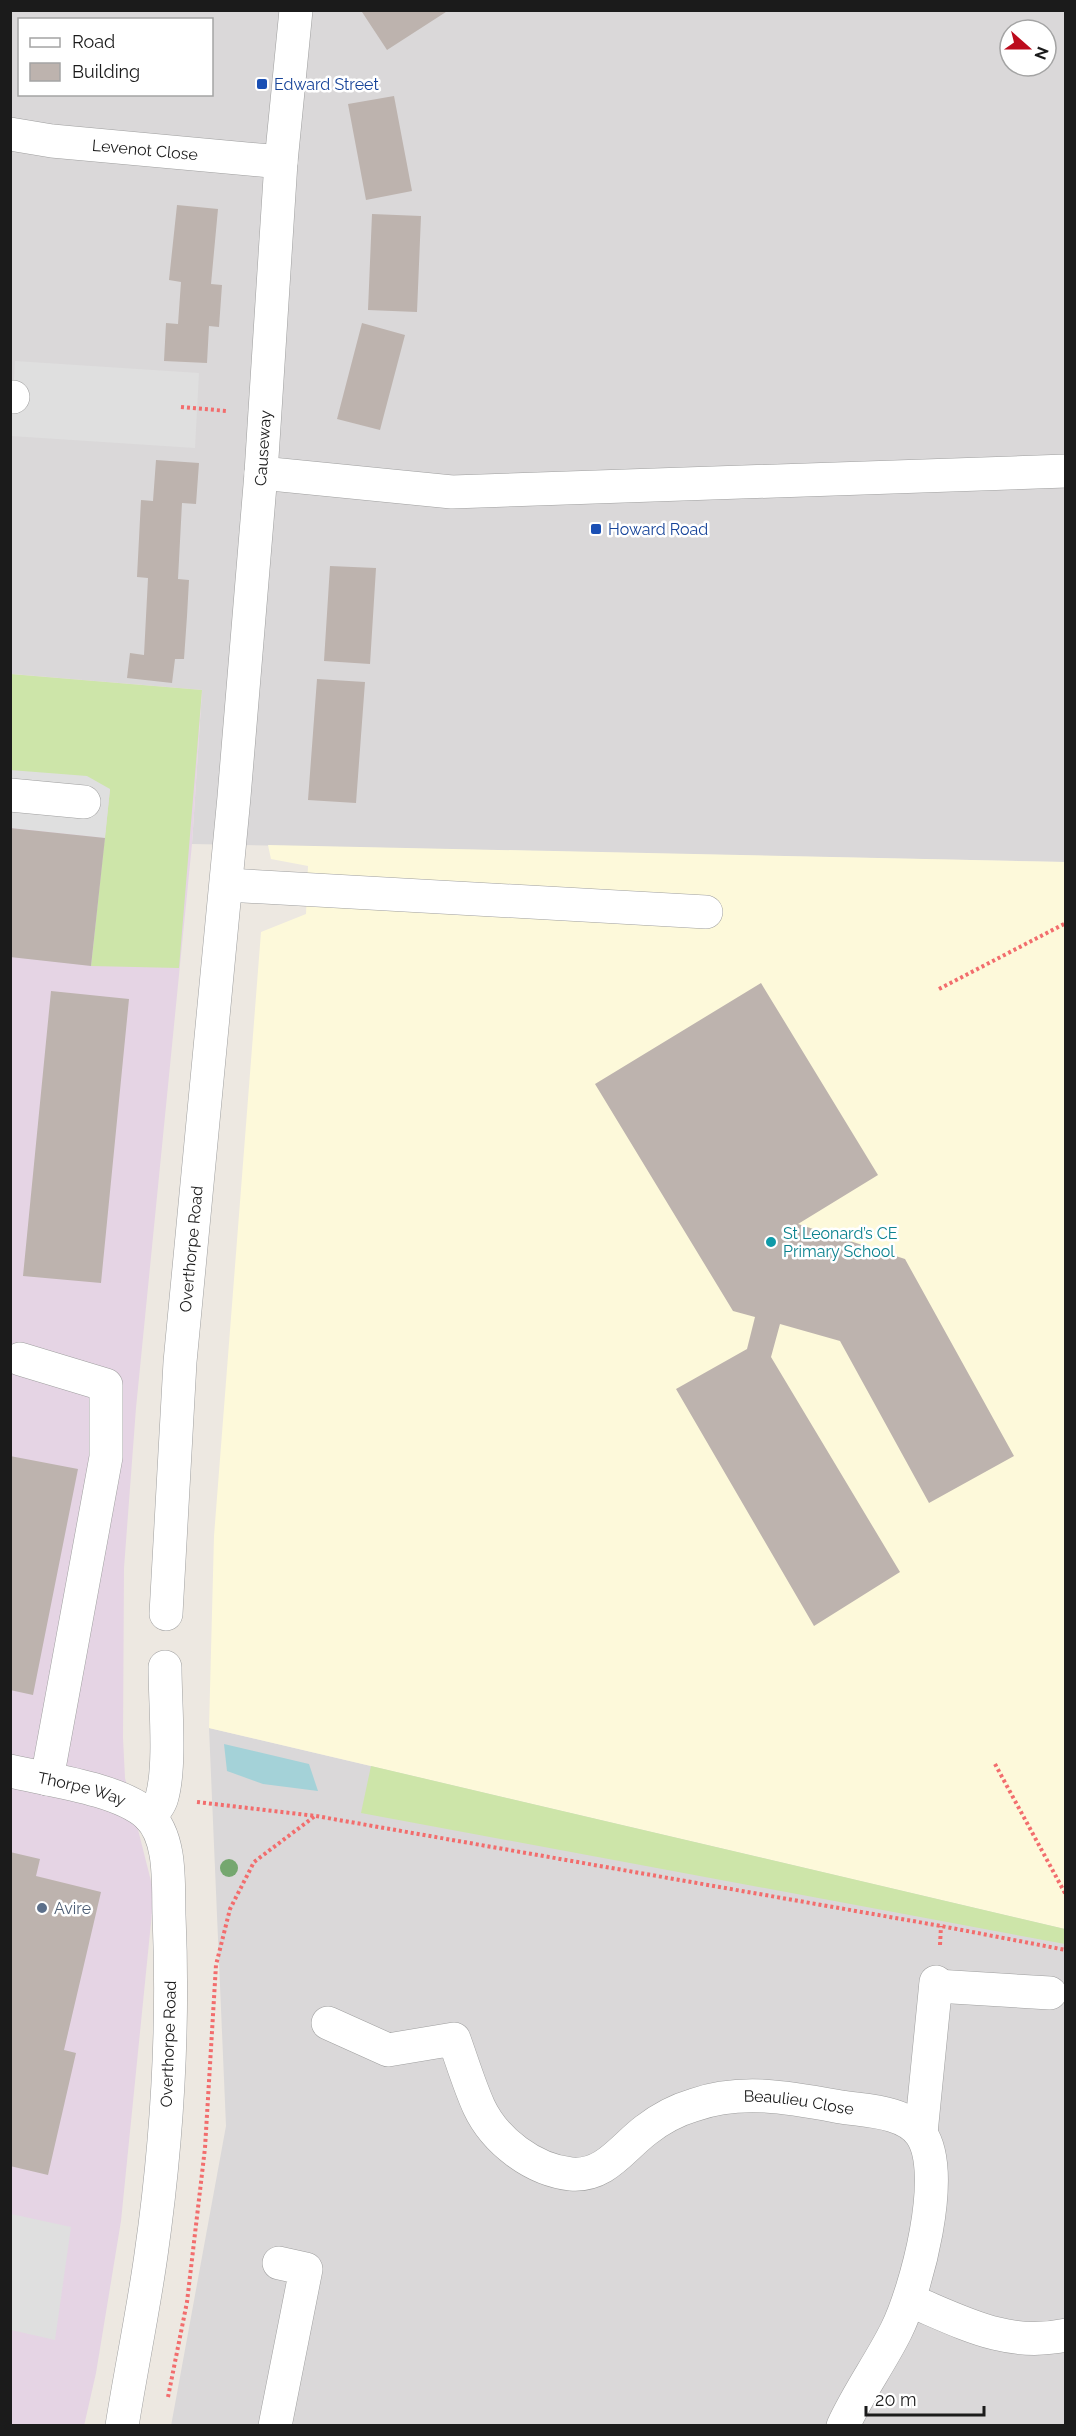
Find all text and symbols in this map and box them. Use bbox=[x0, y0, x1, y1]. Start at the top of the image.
legend bbox=[18, 18, 213, 96]
north arrow bbox=[998, 18, 1058, 78]
text: Road bbox=[72, 31, 115, 52]
text: N bbox=[1030, 44, 1053, 62]
text: Building bbox=[72, 61, 140, 82]
place label: Edward Street bbox=[274, 75, 379, 94]
marker: Edward Street bbox=[255, 77, 269, 91]
street label: Levenot Close bbox=[91, 136, 199, 164]
street label: Causeway bbox=[251, 409, 275, 487]
place label: Howard Road bbox=[608, 520, 708, 539]
marker: Howard Road bbox=[589, 522, 603, 536]
street label: Overthorpe Road bbox=[176, 1185, 207, 1313]
place label: St Leonard’s CE Primary School bbox=[783, 1224, 898, 1261]
marker: St Leonard’s CE Primary School bbox=[764, 1235, 778, 1249]
street label: Thorpe Way bbox=[36, 1768, 129, 1810]
place label: Avire bbox=[54, 1899, 91, 1918]
marker: Avire bbox=[35, 1901, 49, 1915]
street label: Overthorpe Road bbox=[157, 1980, 180, 2108]
street label: Beaulieu Close bbox=[744, 2087, 855, 2119]
scale bar bbox=[866, 2379, 984, 2417]
text: 20 m bbox=[875, 2389, 917, 2410]

